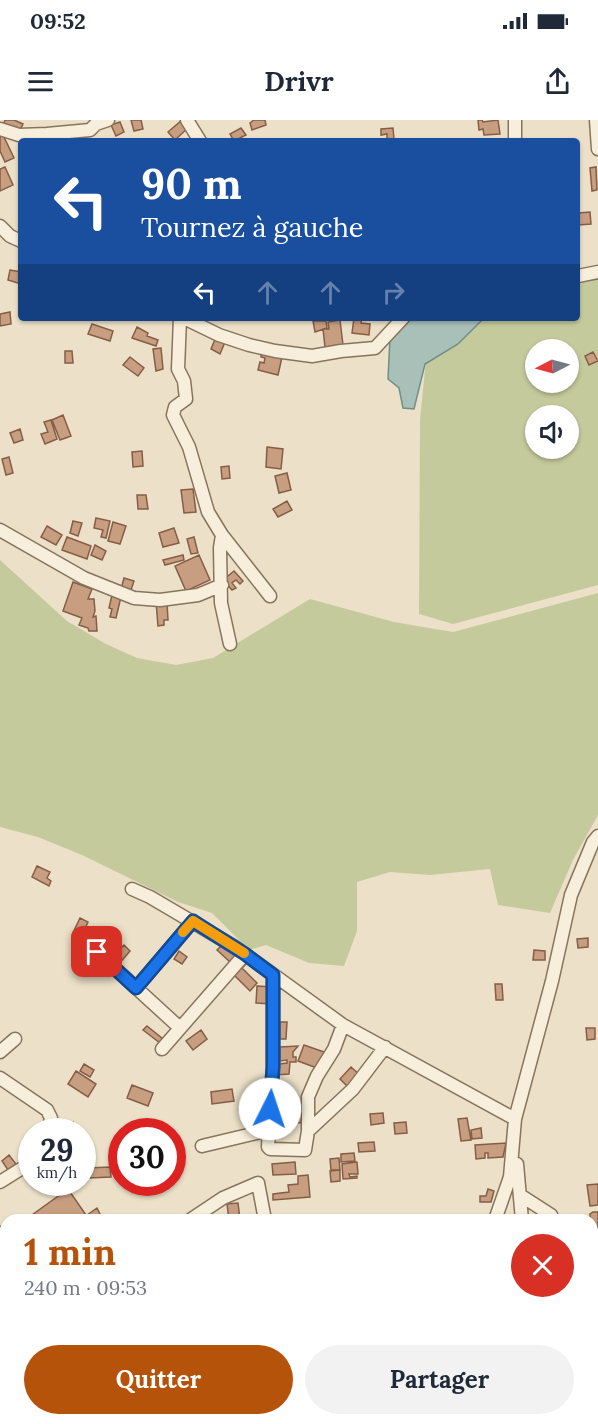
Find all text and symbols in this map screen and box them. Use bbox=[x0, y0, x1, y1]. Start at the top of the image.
text: 09:52 bbox=[30, 7, 86, 35]
text: Drivr bbox=[264, 64, 334, 98]
icon: menu bbox=[24, 65, 57, 98]
icon: share bbox=[541, 65, 574, 98]
text: 90 m bbox=[141, 157, 242, 211]
icon: left bbox=[42, 162, 120, 240]
text: Tournez à gauche bbox=[141, 210, 364, 244]
icon: left bbox=[188, 276, 221, 309]
icon: ahead bbox=[251, 276, 284, 309]
icon: ahead bbox=[314, 276, 347, 309]
icon: right bbox=[377, 276, 410, 309]
north arrow bbox=[525, 339, 579, 393]
map controls bbox=[525, 339, 579, 459]
button: sound bbox=[525, 405, 579, 459]
pin bbox=[71, 926, 122, 977]
icon: arrive bbox=[80, 935, 113, 968]
position arrow bbox=[238, 1077, 302, 1141]
speed limit sign: 30 bbox=[108, 1118, 186, 1196]
text: 29 bbox=[40, 1131, 74, 1169]
text: km/h bbox=[37, 1163, 77, 1182]
text: 1 min bbox=[24, 1229, 116, 1275]
button: close bbox=[511, 1234, 574, 1297]
text: 240 m · 09:53 bbox=[24, 1275, 147, 1300]
button: Quitter bbox=[24, 1345, 293, 1414]
button: Partager bbox=[305, 1345, 574, 1414]

